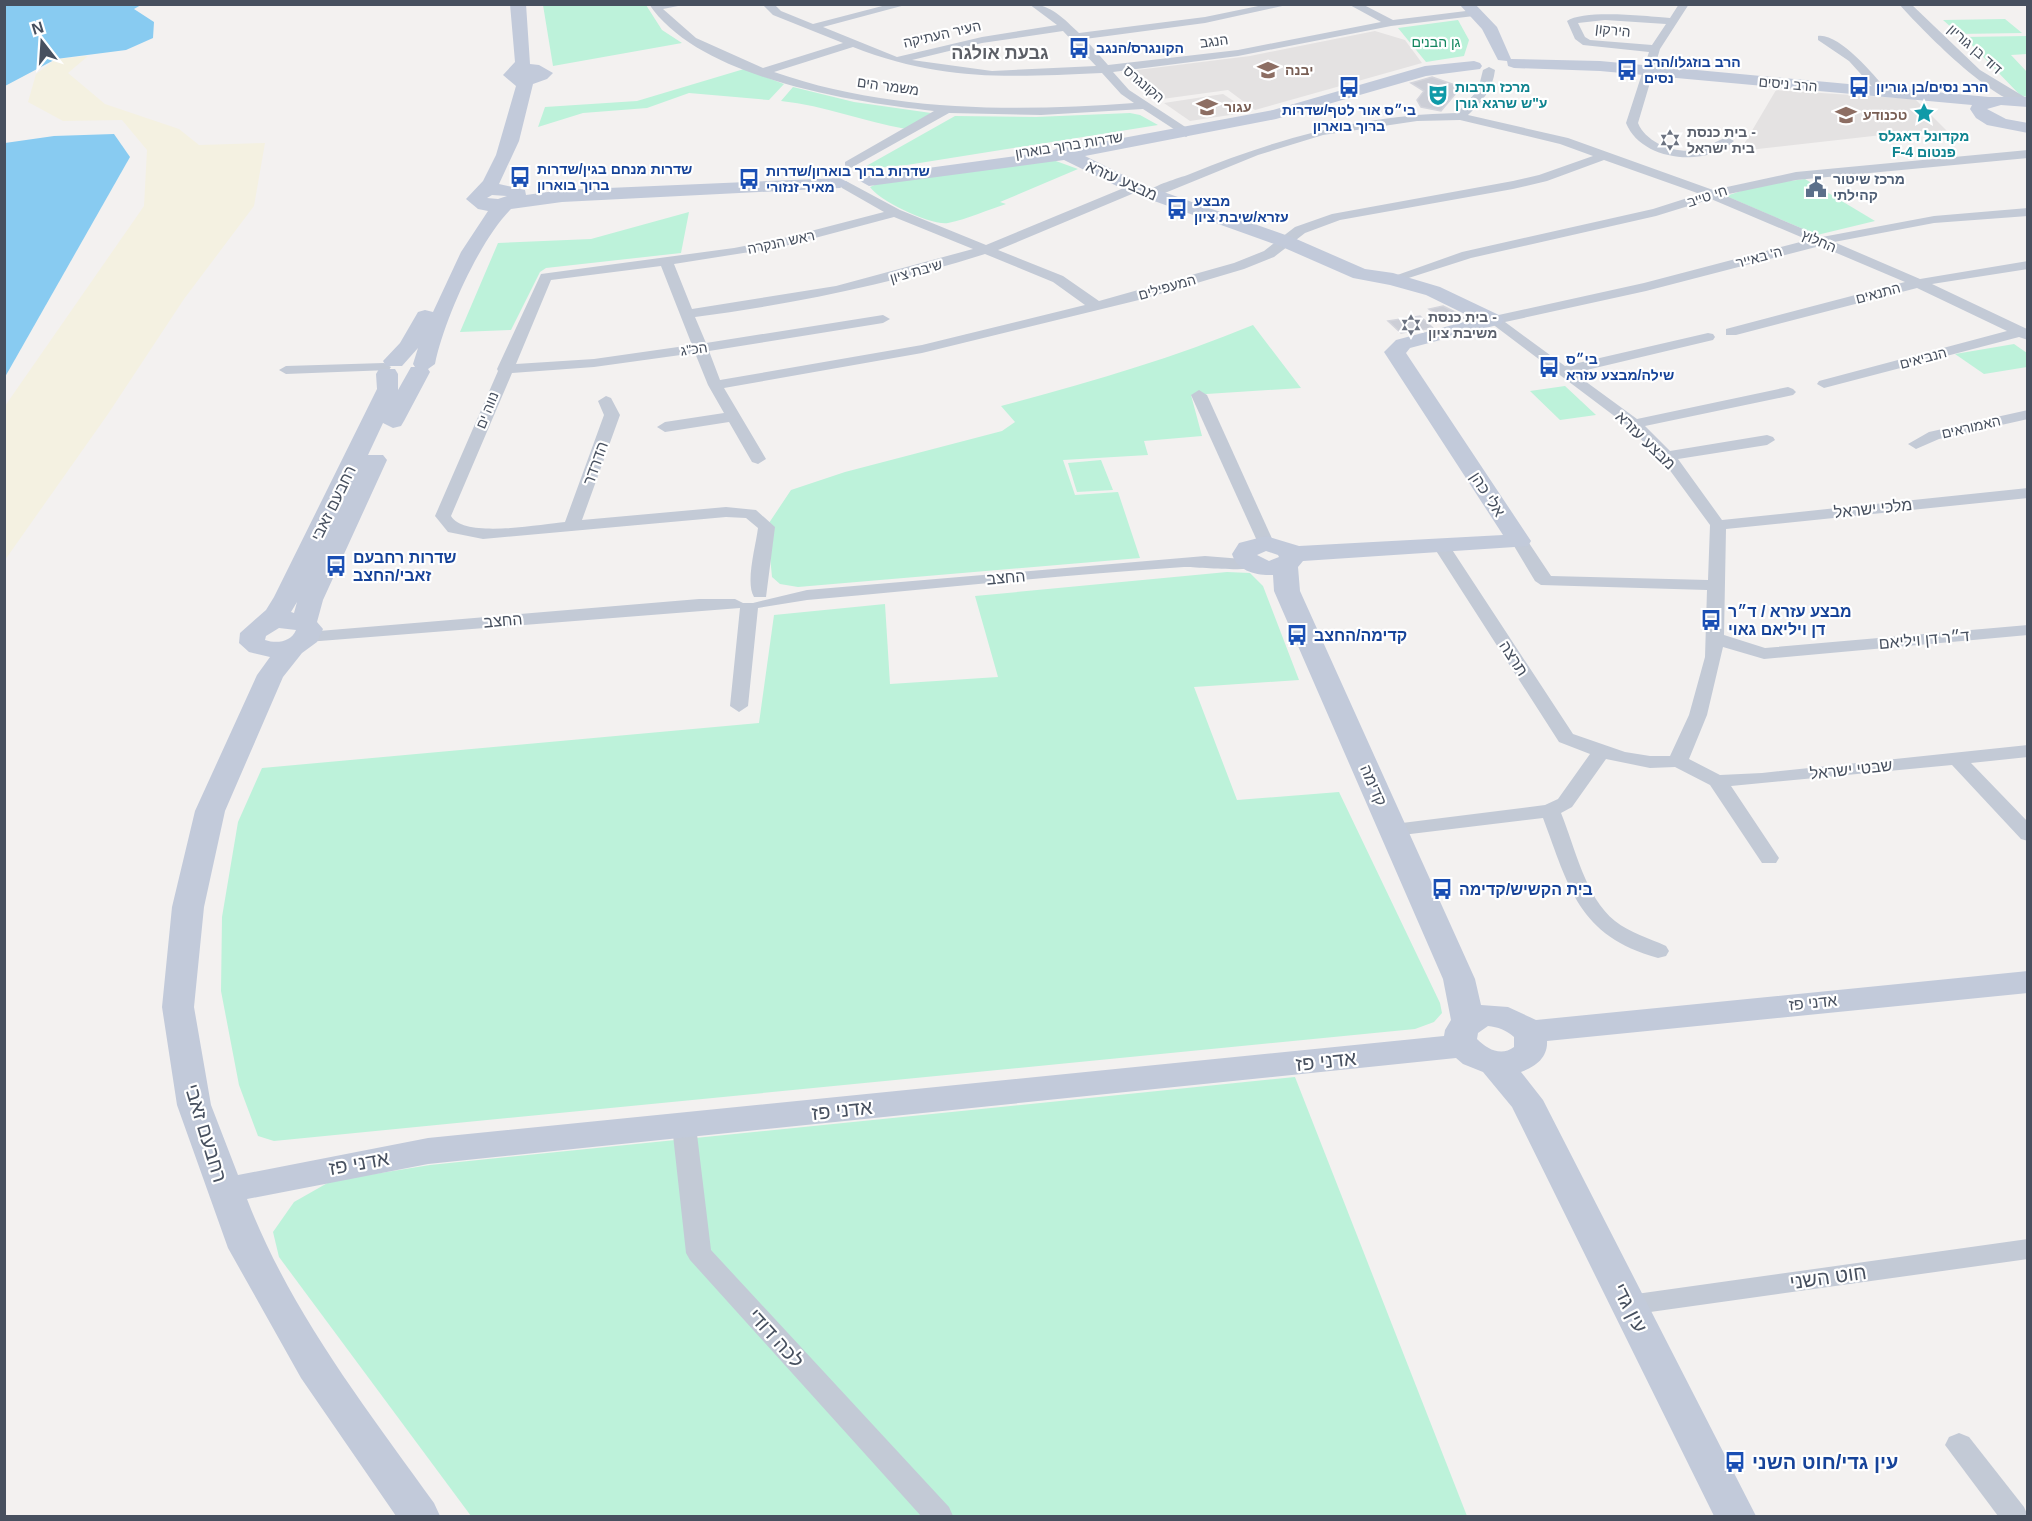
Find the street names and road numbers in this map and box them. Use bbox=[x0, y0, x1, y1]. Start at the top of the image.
street label: העיר העתיקה bbox=[901, 17, 983, 51]
street label: הירקון bbox=[1594, 20, 1632, 40]
street label: דוד בן גוריון bbox=[1945, 21, 2006, 77]
street label: הנגב bbox=[1199, 31, 1229, 51]
street label: הקונגרס bbox=[1120, 62, 1168, 106]
street label: הרב ניסים bbox=[1758, 73, 1818, 95]
street label: משמר הים bbox=[856, 74, 920, 98]
street label: שדרות ברוך בוארון bbox=[1014, 129, 1124, 161]
street label: מבצע עזרא bbox=[1084, 157, 1160, 204]
street label: חי טייב bbox=[1685, 182, 1729, 210]
street label: ראש הנקרה bbox=[746, 227, 816, 257]
street label: החלוץ bbox=[1799, 227, 1839, 255]
street label: ה' באייר bbox=[1734, 243, 1784, 271]
street label: שיבת ציון bbox=[888, 256, 944, 286]
street label: המעפילים bbox=[1136, 271, 1198, 303]
street label: התנאים bbox=[1854, 279, 1902, 307]
street label: הכ"ג bbox=[679, 339, 709, 359]
street label: הנביאים bbox=[1898, 344, 1948, 372]
street label: נווה ים bbox=[472, 389, 502, 431]
street label: מבצע עזרא bbox=[1612, 408, 1679, 473]
street label: האמוראים bbox=[1940, 412, 2002, 442]
street label: הדרדר bbox=[580, 439, 611, 487]
street label: רחבעם זאבי bbox=[308, 463, 359, 544]
street label: אלי כהן bbox=[1467, 469, 1508, 520]
street label: מלכי ישראל bbox=[1833, 496, 1913, 521]
street label: החצב bbox=[986, 567, 1026, 588]
street label: החצב bbox=[483, 610, 523, 631]
street label: ד״ר דן ויליאם bbox=[1878, 627, 1970, 652]
street label: תרצה bbox=[1496, 638, 1531, 679]
street label: שבטי ישראל bbox=[1809, 757, 1893, 782]
street label: קדימה bbox=[1357, 762, 1390, 808]
street label: אדני פז bbox=[1788, 992, 1838, 1013]
street label: אדני פז bbox=[1295, 1047, 1358, 1075]
street label: רחבעם זאבי bbox=[181, 1081, 231, 1185]
street label: אדני פז bbox=[811, 1096, 874, 1124]
street label: אדני פז bbox=[327, 1147, 391, 1179]
street label: חוט השני bbox=[1788, 1261, 1868, 1293]
street label: עין גדי bbox=[1608, 1280, 1652, 1336]
street label: לכה דודי bbox=[744, 1304, 808, 1372]

